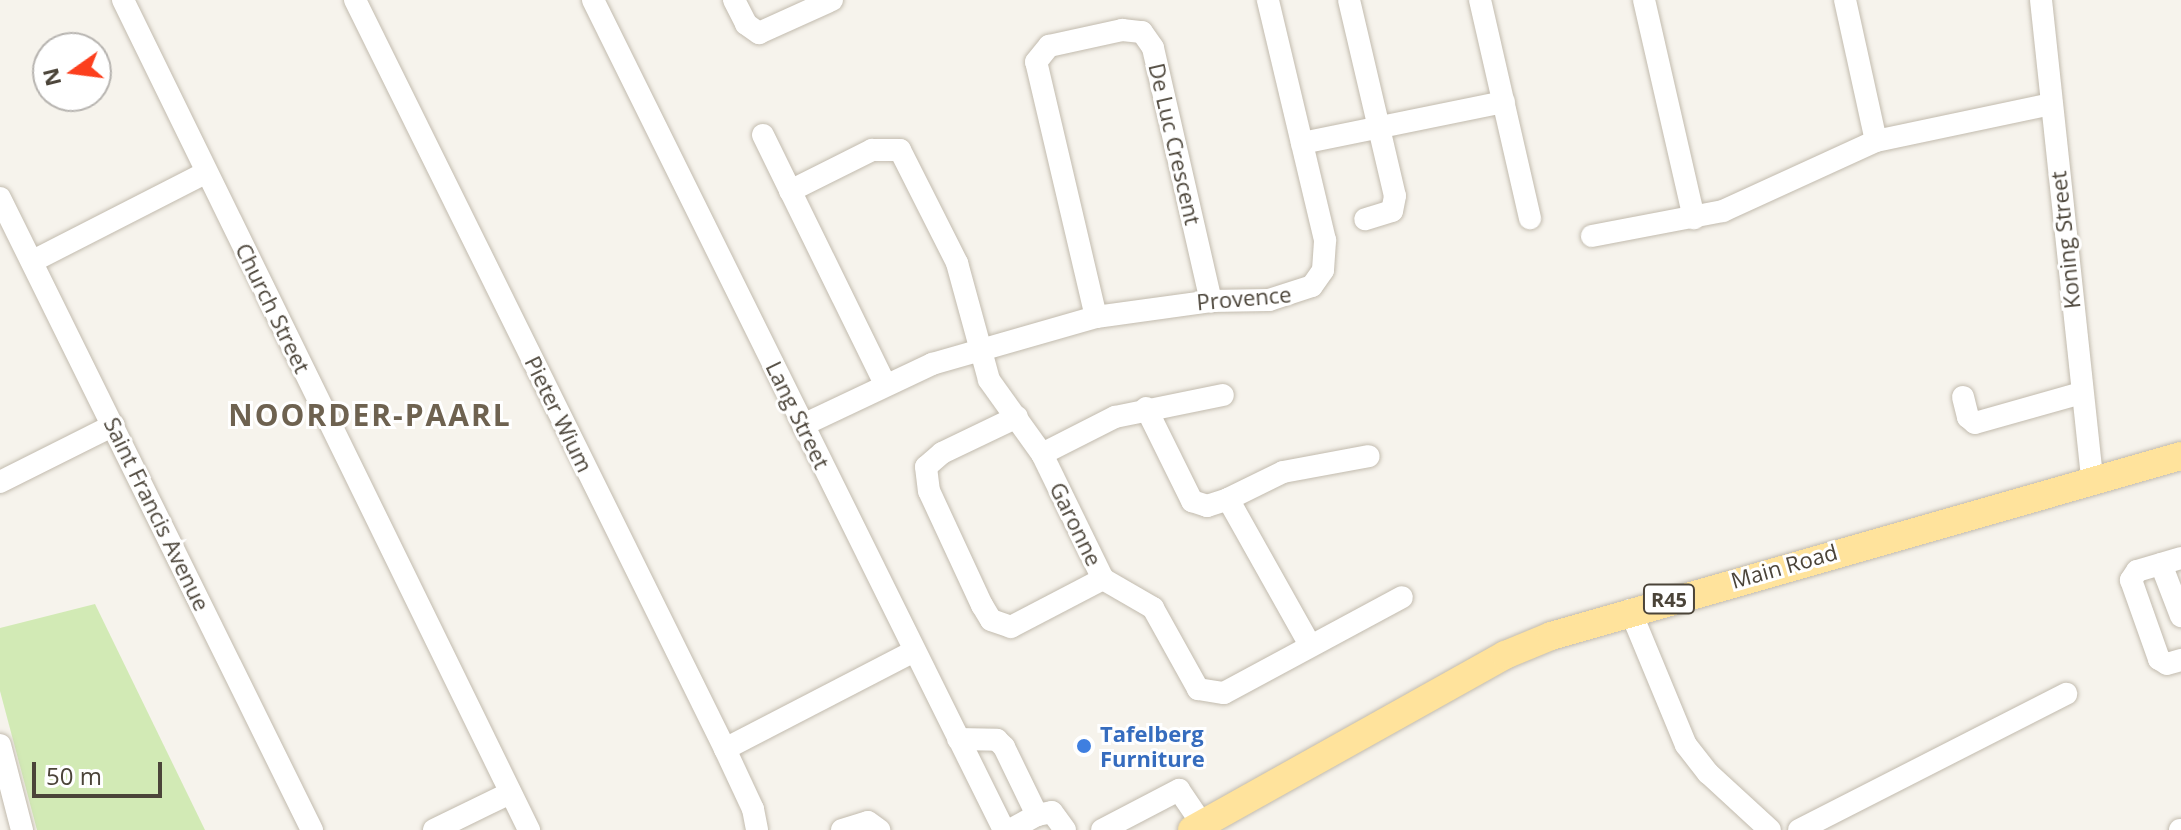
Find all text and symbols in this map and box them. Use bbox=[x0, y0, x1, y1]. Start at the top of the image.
north arrow bbox=[32, 32, 112, 112]
street label: De Luc Crescent bbox=[1144, 61, 1206, 227]
text: N bbox=[34, 65, 67, 90]
street label: Koning Street bbox=[2045, 170, 2085, 310]
street label: Church Street bbox=[230, 239, 316, 377]
street label: Provence bbox=[1195, 281, 1293, 315]
street label: Pieter Wium bbox=[520, 352, 598, 476]
street label: Lang Street bbox=[761, 357, 835, 473]
district label: NOORDER-PAARL bbox=[228, 397, 512, 433]
street label: Saint Francis Avenue bbox=[99, 413, 215, 615]
street label: Garonne bbox=[1044, 478, 1108, 570]
street label: Main Road bbox=[1728, 538, 1840, 594]
road number: R45 bbox=[1641, 583, 1697, 615]
place label: Tafelberg Furniture bbox=[1100, 720, 1205, 772]
marker: Tafelberg Furniture bbox=[1075, 737, 1093, 755]
scale bar bbox=[36, 746, 166, 796]
text: 50 m bbox=[46, 759, 102, 792]

